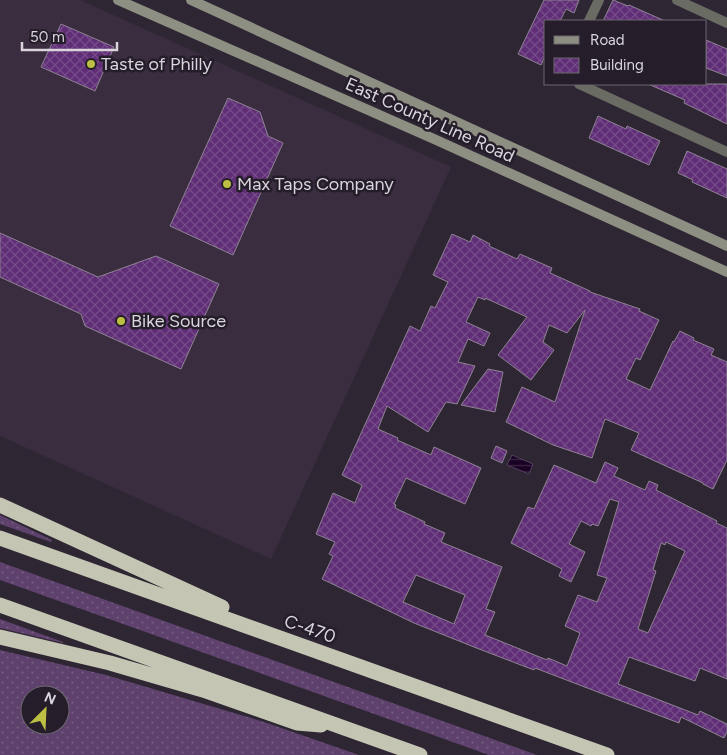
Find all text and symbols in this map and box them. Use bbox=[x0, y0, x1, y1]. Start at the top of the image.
scale bar bbox=[22, 20, 118, 52]
legend bbox=[544, 20, 707, 85]
text: 50 m bbox=[30, 28, 65, 46]
text: Road bbox=[590, 31, 625, 49]
place label: Taste of Philly bbox=[101, 53, 213, 75]
text: Building bbox=[590, 56, 644, 74]
marker: Taste of Philly bbox=[85, 58, 97, 70]
street label: East County Line Road bbox=[342, 73, 518, 167]
place label: Max Taps Company bbox=[237, 173, 394, 195]
marker: Max Taps Company bbox=[221, 178, 233, 190]
place label: Bike Source bbox=[131, 310, 226, 332]
marker: Bike Source bbox=[115, 315, 127, 327]
street label: C-470 bbox=[281, 610, 339, 648]
north arrow bbox=[20, 685, 70, 735]
text: N bbox=[42, 689, 58, 709]

